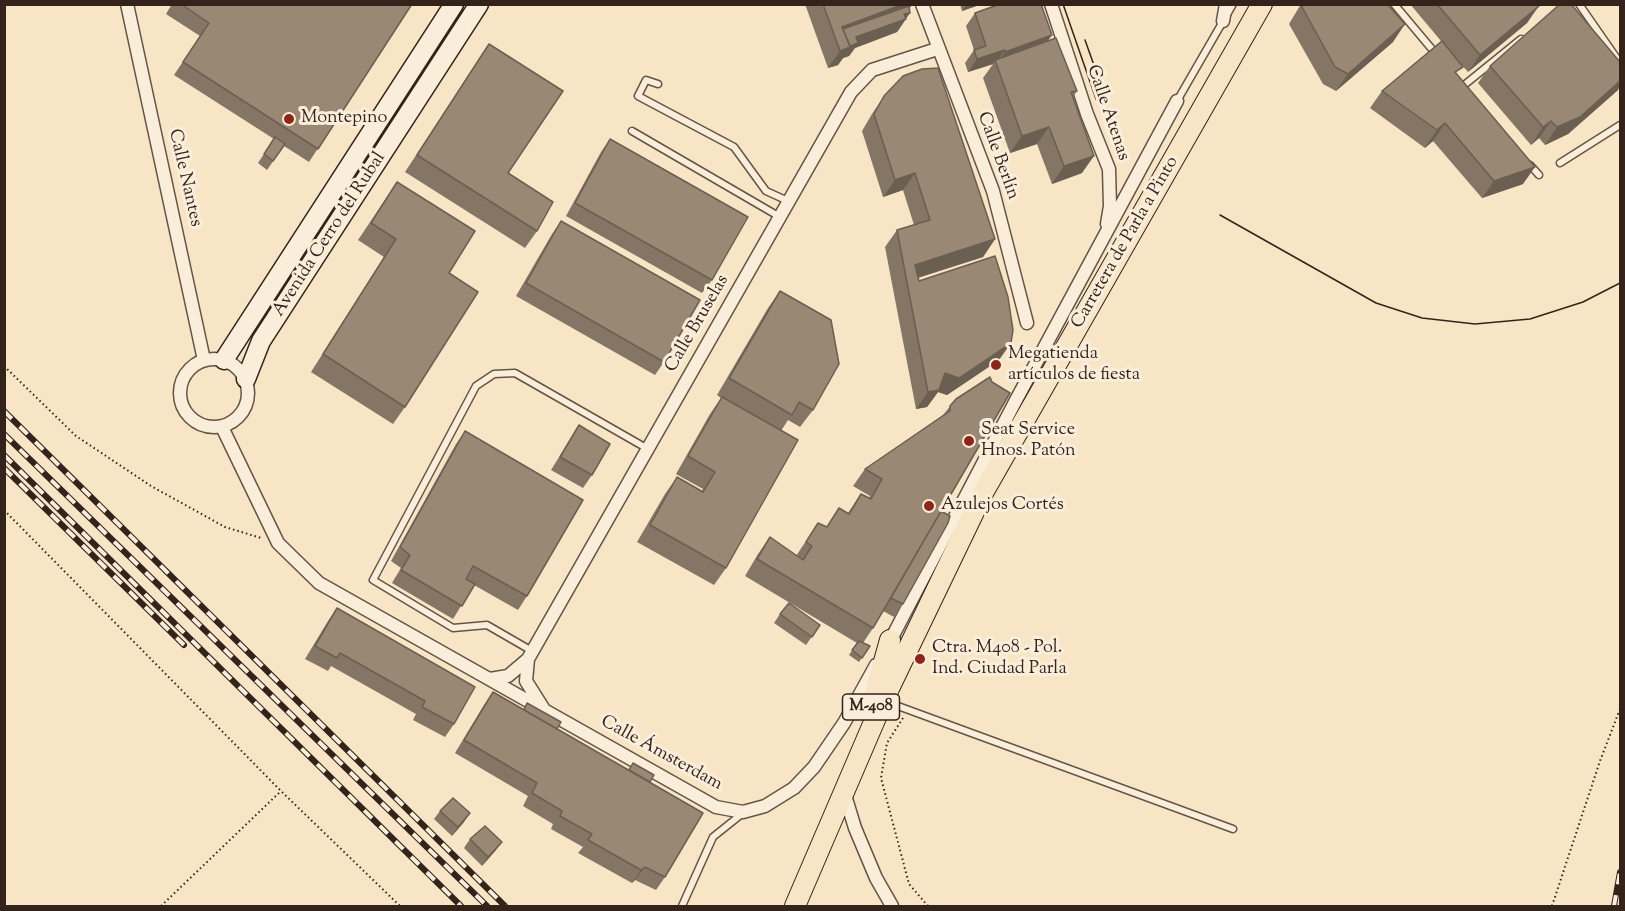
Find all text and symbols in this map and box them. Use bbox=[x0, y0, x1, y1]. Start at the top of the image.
street label: Calle Atenas bbox=[1081, 62, 1133, 164]
place label: Montepino bbox=[301, 108, 387, 130]
street label: Calle Berlín bbox=[971, 109, 1023, 203]
marker: Montepino bbox=[282, 112, 296, 126]
street label: Calle Nantes bbox=[162, 127, 206, 229]
street label: Avenida Cerro del Rubal bbox=[269, 149, 391, 321]
street label: Carretera de Parla a Pinto bbox=[1068, 153, 1184, 333]
street label: Calle Bruselas bbox=[661, 271, 735, 377]
place label: Megatienda artículos de fiesta bbox=[1008, 344, 1140, 386]
marker: Megatienda artículos de fiesta bbox=[989, 358, 1003, 372]
place label: Seat Service Hnos. Patón bbox=[981, 420, 1076, 462]
marker: Seat Service Hnos. Patón bbox=[962, 434, 976, 448]
place label: Azulejos Cortés bbox=[941, 495, 1064, 517]
marker: Azulejos Cortés bbox=[922, 499, 936, 513]
place label: Ctra. M408 - Pol. Ind. Ciudad Parla bbox=[932, 638, 1067, 680]
marker: Ctra. M408 - Pol. Ind. Ciudad Parla bbox=[913, 652, 927, 666]
road number: M-408 bbox=[842, 694, 900, 720]
street label: Calle Ámsterdam bbox=[596, 712, 726, 796]

